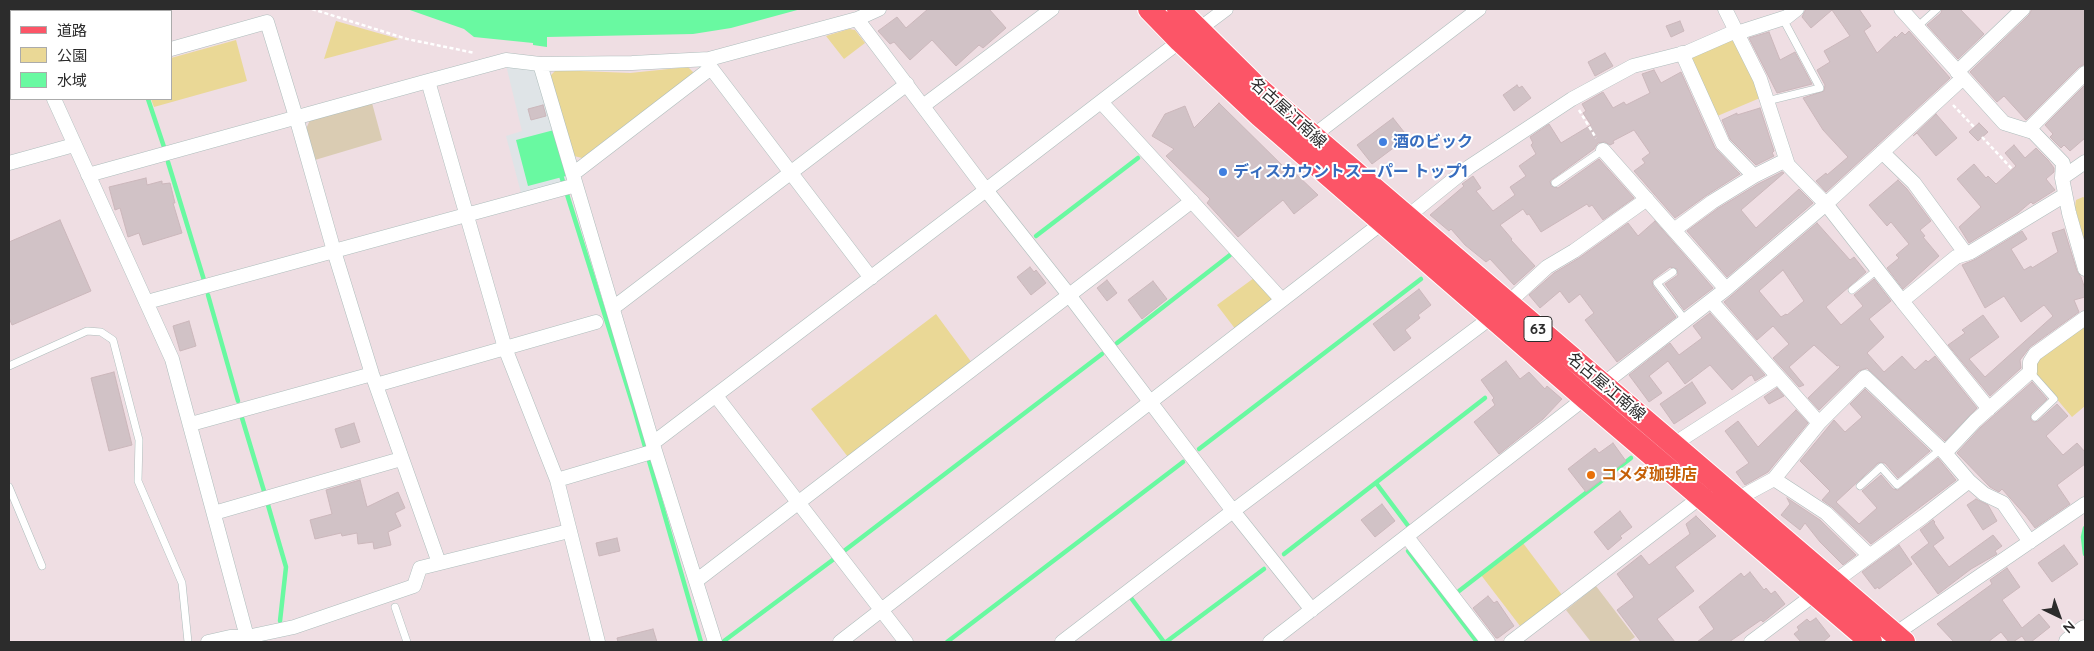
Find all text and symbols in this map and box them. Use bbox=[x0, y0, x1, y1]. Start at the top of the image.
legend bbox=[10, 10, 172, 100]
text: 道路 bbox=[57, 21, 87, 40]
text: 公園 bbox=[57, 46, 87, 65]
text: 水域 bbox=[57, 71, 87, 90]
street label: 名古屋江南線 bbox=[1246, 74, 1330, 152]
place label: 酒のビック bbox=[1393, 132, 1473, 152]
marker: 酒のビック bbox=[1377, 136, 1389, 148]
place label: ディスカウントスーパー トップ1 bbox=[1233, 162, 1468, 182]
marker: ディスカウントスーパー トップ1 bbox=[1217, 166, 1229, 178]
road number: 63 bbox=[1524, 316, 1552, 342]
street label: 名古屋江南線 bbox=[1563, 349, 1649, 425]
place label: コメダ珈琲店 bbox=[1601, 465, 1697, 485]
marker: コメダ珈琲店 bbox=[1585, 469, 1597, 481]
north arrow bbox=[2034, 591, 2084, 641]
text: N bbox=[2059, 617, 2079, 637]

